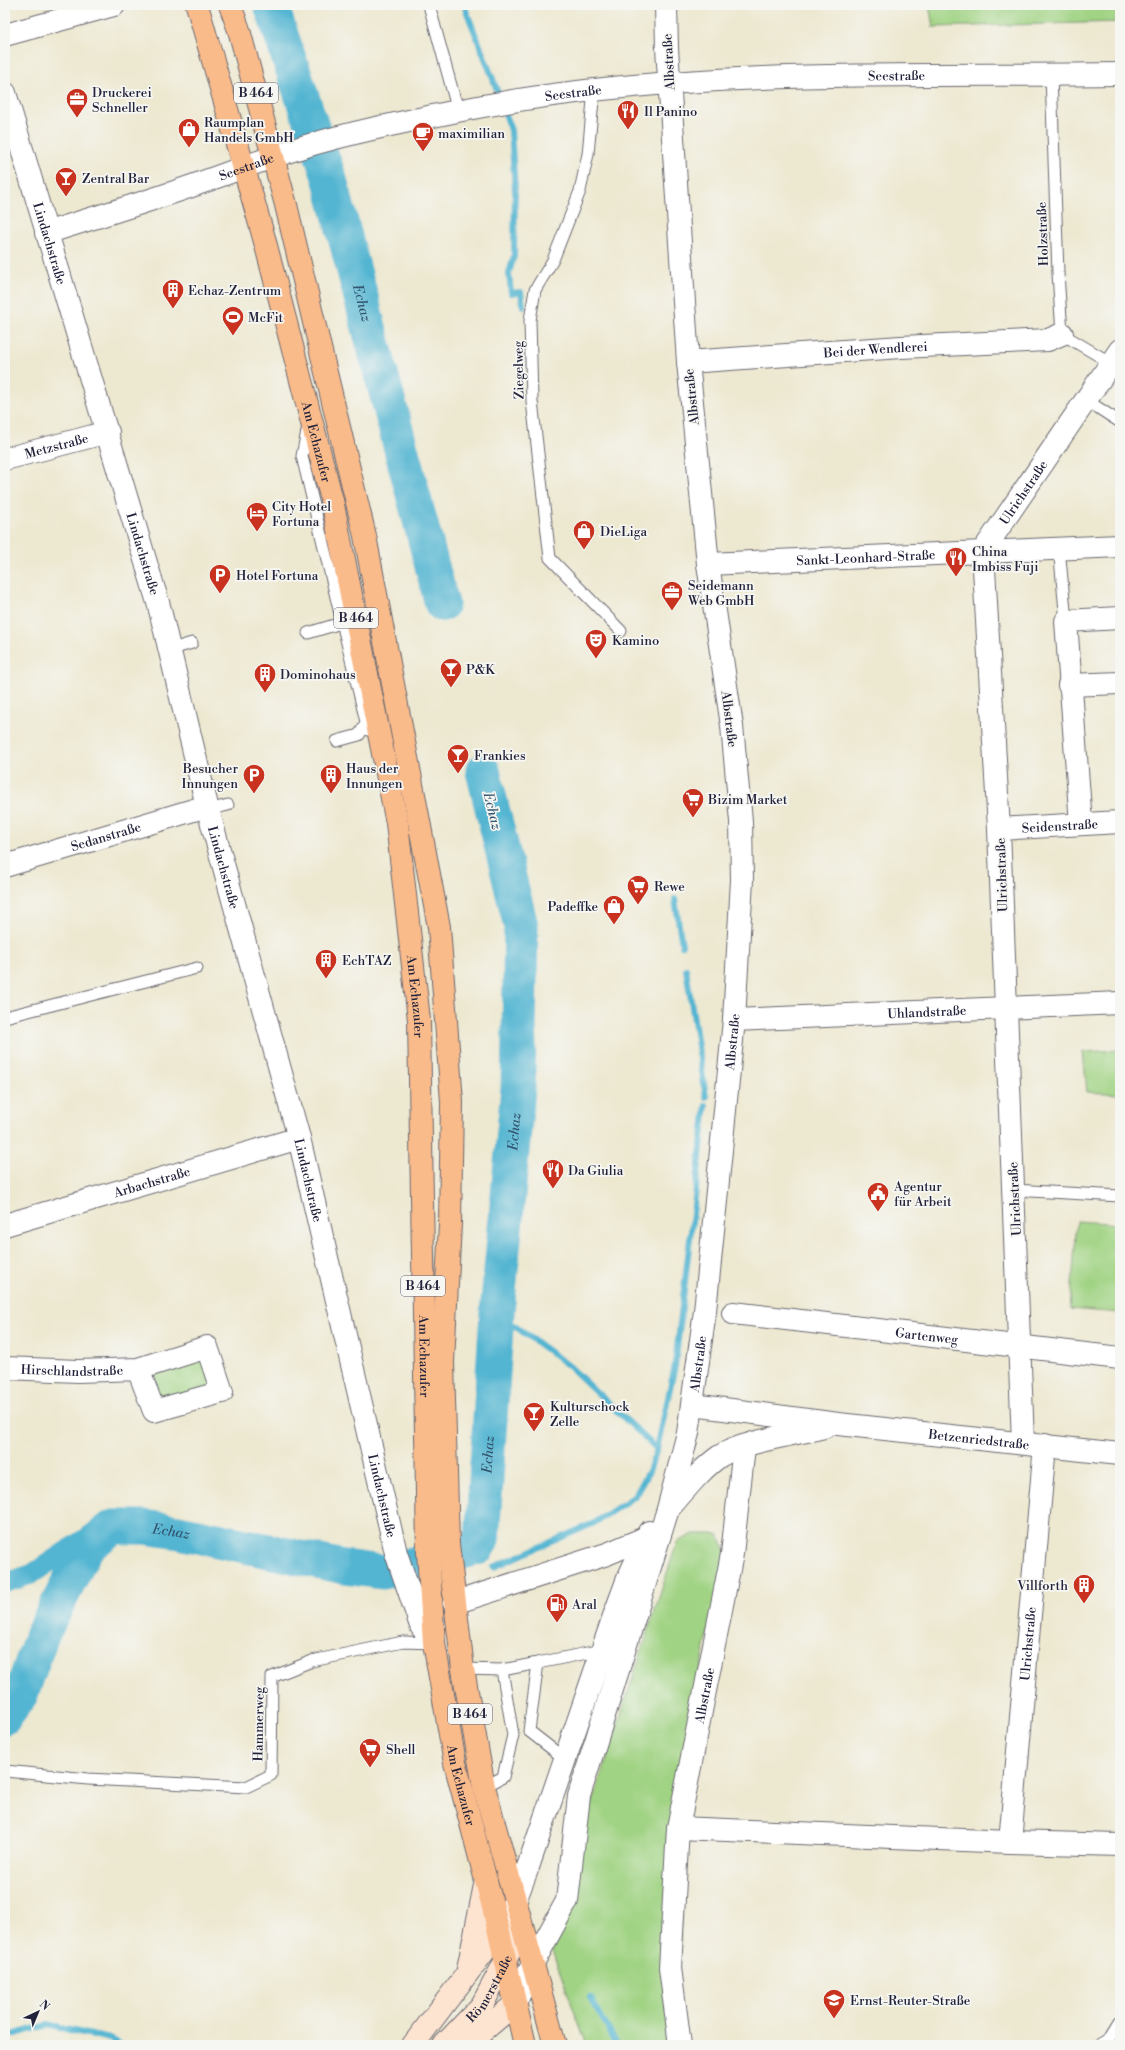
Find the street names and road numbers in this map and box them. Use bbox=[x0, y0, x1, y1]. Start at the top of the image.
street label: Albstraße bbox=[660, 33, 679, 92]
street label: Seestraße bbox=[868, 68, 926, 84]
street label: Seestraße bbox=[544, 82, 603, 105]
road number: B 464 bbox=[234, 83, 278, 103]
street label: Seestraße bbox=[217, 150, 276, 185]
street label: Lindachstraße bbox=[29, 201, 69, 287]
street label: Holzstraße bbox=[1034, 201, 1052, 266]
street label: Bei der Wendlerei bbox=[822, 339, 928, 362]
street label: Ziegelweg bbox=[510, 340, 528, 399]
street label: Albstraße bbox=[681, 367, 703, 427]
street label: Am Echazufer bbox=[297, 399, 334, 485]
street label: Metzstraße bbox=[23, 430, 91, 463]
street label: Ulrichstraße bbox=[996, 457, 1052, 528]
street label: Lindachstraße bbox=[122, 511, 162, 598]
street label: Sankt-Leonhard-Straße bbox=[796, 547, 936, 569]
road number: B 464 bbox=[334, 608, 378, 628]
street label: Albstraße bbox=[717, 689, 740, 749]
street label: Seidenstraße bbox=[1021, 816, 1099, 837]
street label: Sedanstraße bbox=[69, 819, 143, 855]
street label: Lindachstraße bbox=[204, 824, 242, 911]
street label: Ulrichstraße bbox=[993, 837, 1011, 912]
street label: Am Echazufer bbox=[403, 953, 426, 1038]
street label: Uhlandstraße bbox=[887, 1003, 967, 1022]
street label: Albstraße bbox=[722, 1013, 743, 1072]
street label: Lindachstraße bbox=[290, 1137, 325, 1224]
street label: Ulrichstraße bbox=[1005, 1161, 1025, 1236]
street label: Arbachstraße bbox=[111, 1164, 193, 1202]
road number: B 464 bbox=[401, 1276, 445, 1296]
street label: Am Echazufer bbox=[415, 1313, 432, 1398]
street label: Gartenweg bbox=[894, 1325, 959, 1348]
street label: Albstraße bbox=[687, 1334, 711, 1394]
street label: Hirschlandstraße bbox=[20, 1362, 124, 1380]
street label: Betzenriedstraße bbox=[927, 1427, 1031, 1453]
street label: Lindachstraße bbox=[364, 1452, 399, 1540]
street label: Ulrichstraße bbox=[1017, 1606, 1040, 1682]
street label: Albstraße bbox=[692, 1666, 719, 1726]
street label: Hammerweg bbox=[250, 1686, 268, 1761]
road number: B 464 bbox=[448, 1704, 492, 1724]
street label: Am Echazufer bbox=[443, 1743, 478, 1828]
street label: Römerstraße bbox=[463, 1952, 516, 2026]

